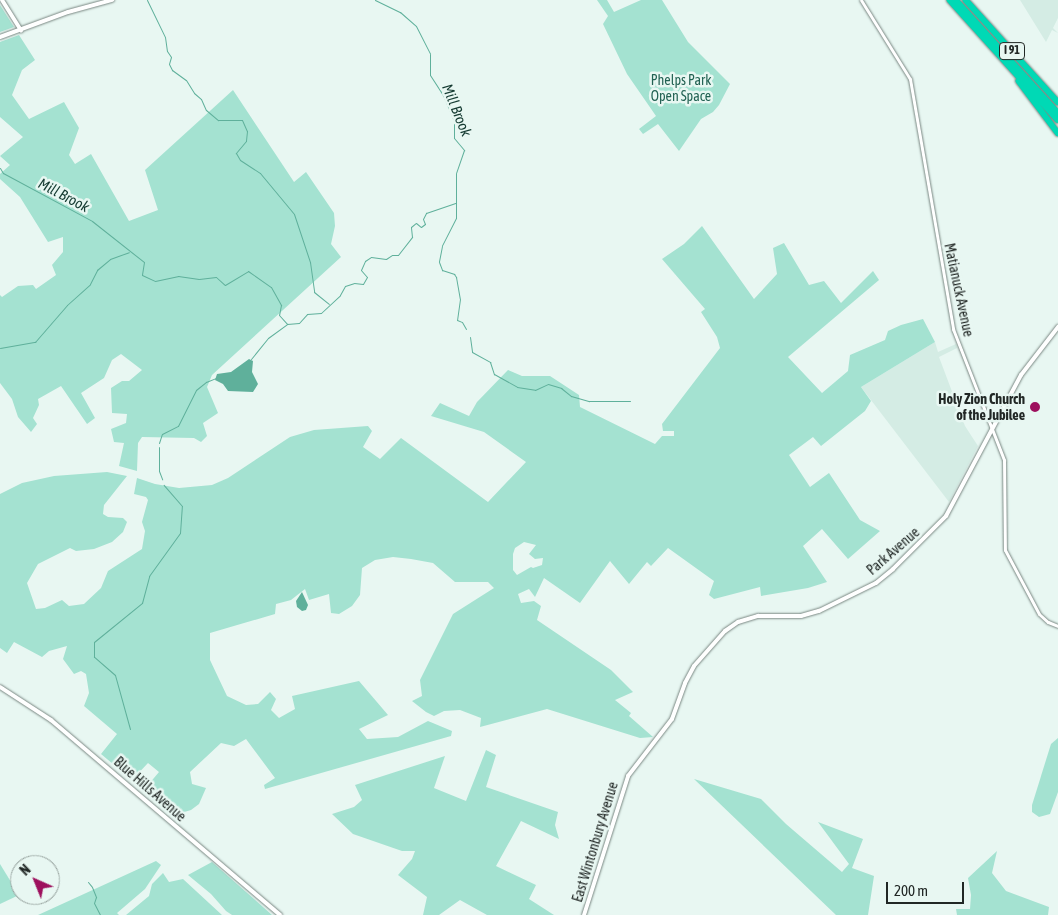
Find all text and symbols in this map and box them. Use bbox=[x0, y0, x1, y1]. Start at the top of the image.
road number: I 91 bbox=[998, 41, 1026, 60]
park label: Phelps Park Open Space bbox=[651, 72, 711, 104]
water label: Mill Brook bbox=[438, 81, 476, 139]
water label: Mill Brook bbox=[35, 174, 93, 216]
street label: Matianuck Avenue bbox=[941, 242, 977, 338]
place label: Holy Zion Church of the Jubilee bbox=[938, 391, 1025, 424]
marker: Holy Zion Church of the Jubilee bbox=[1029, 401, 1041, 413]
street label: Park Avenue bbox=[863, 524, 923, 578]
street label: Blue Hills Avenue bbox=[111, 753, 189, 825]
street label: East Wintonbury Avenue bbox=[569, 780, 621, 904]
north arrow bbox=[10, 855, 60, 905]
text: N bbox=[17, 861, 34, 879]
scale bar bbox=[888, 872, 966, 904]
text: 200 m bbox=[894, 882, 928, 899]

